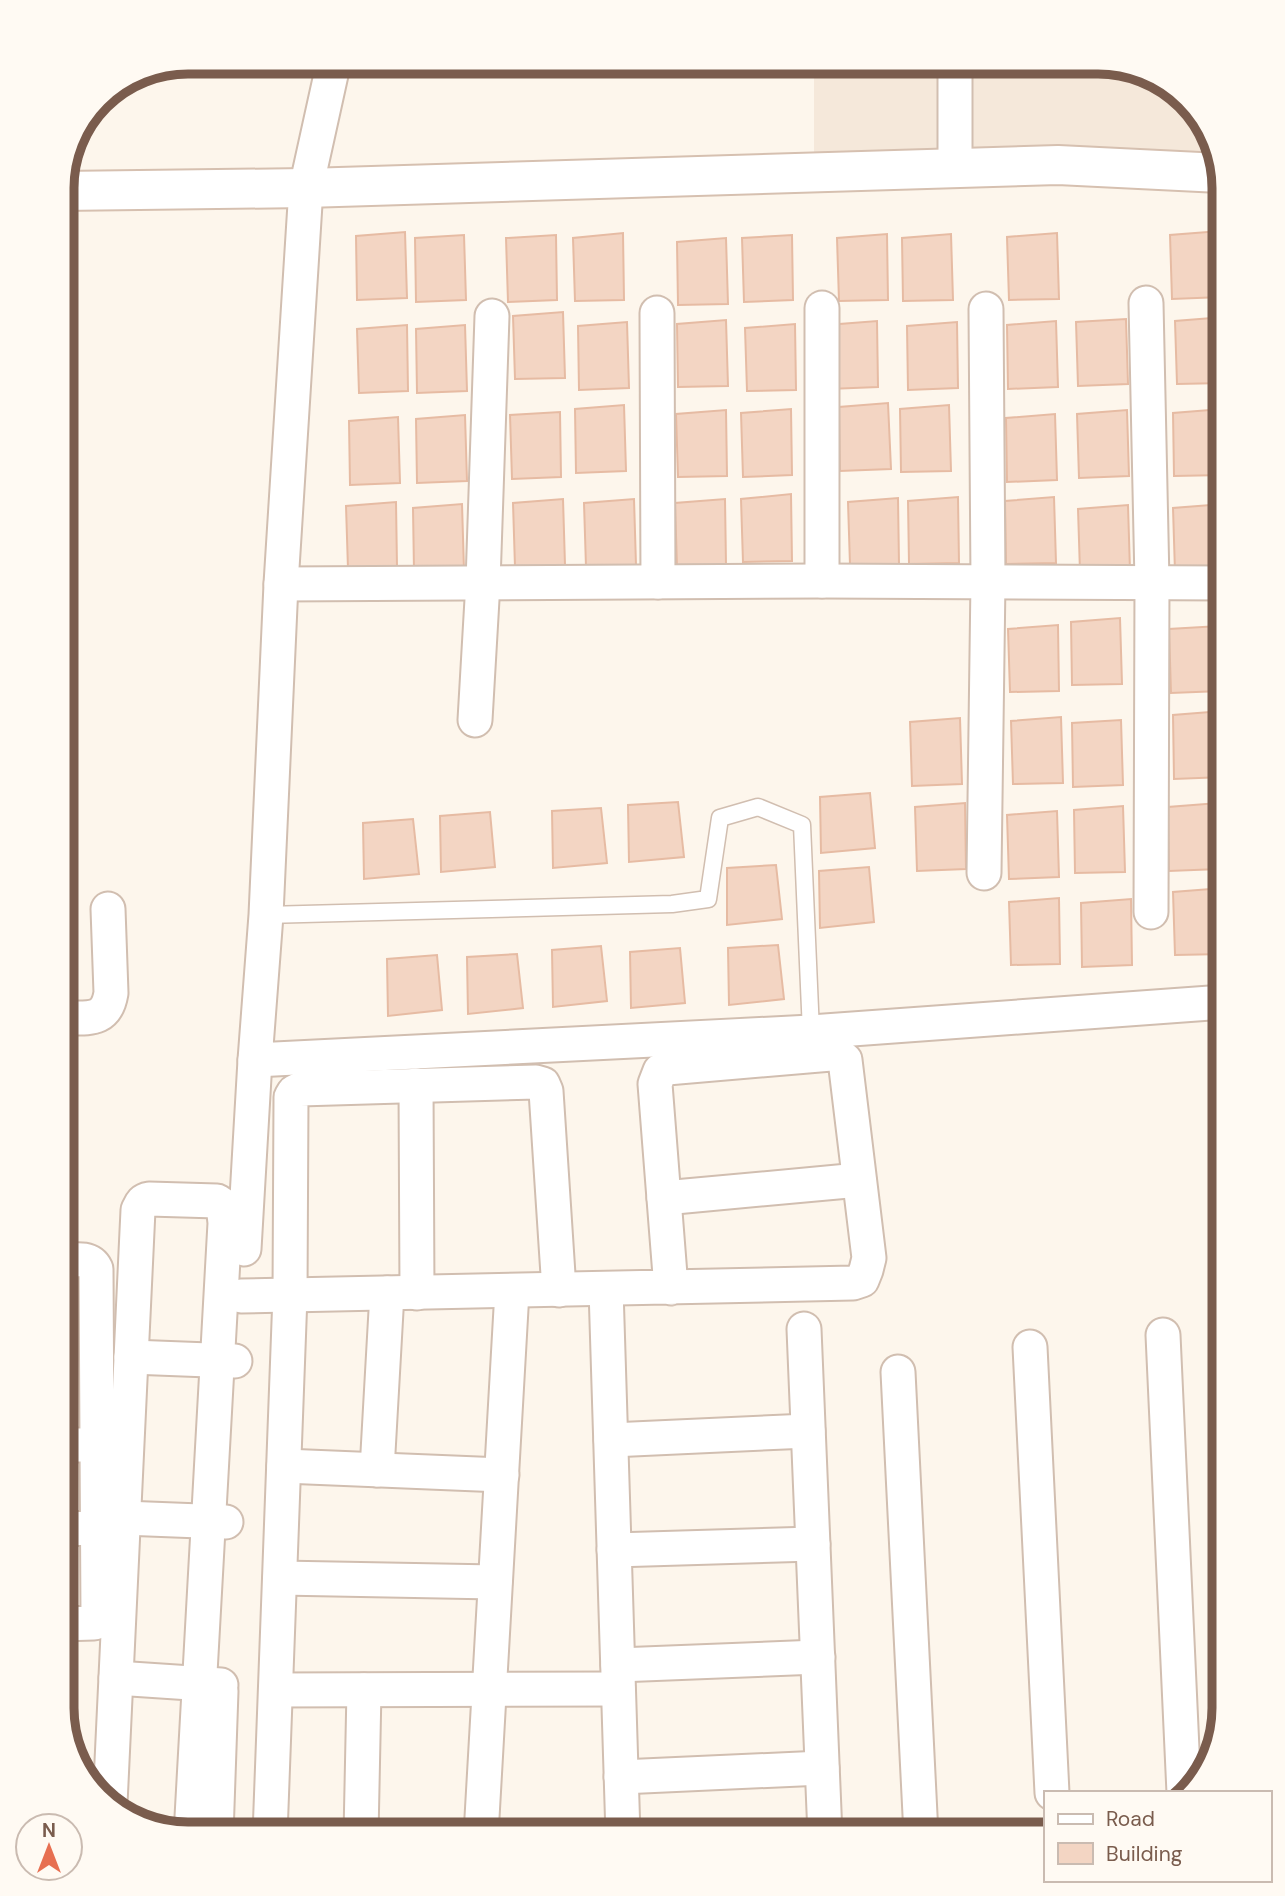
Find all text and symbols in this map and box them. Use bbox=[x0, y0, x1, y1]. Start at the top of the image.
legend bbox=[1044, 1791, 1271, 1882]
text: Road bbox=[1106, 1805, 1155, 1833]
north arrow bbox=[14, 1812, 84, 1882]
text: N bbox=[42, 1818, 56, 1843]
text: Building bbox=[1106, 1840, 1183, 1868]

